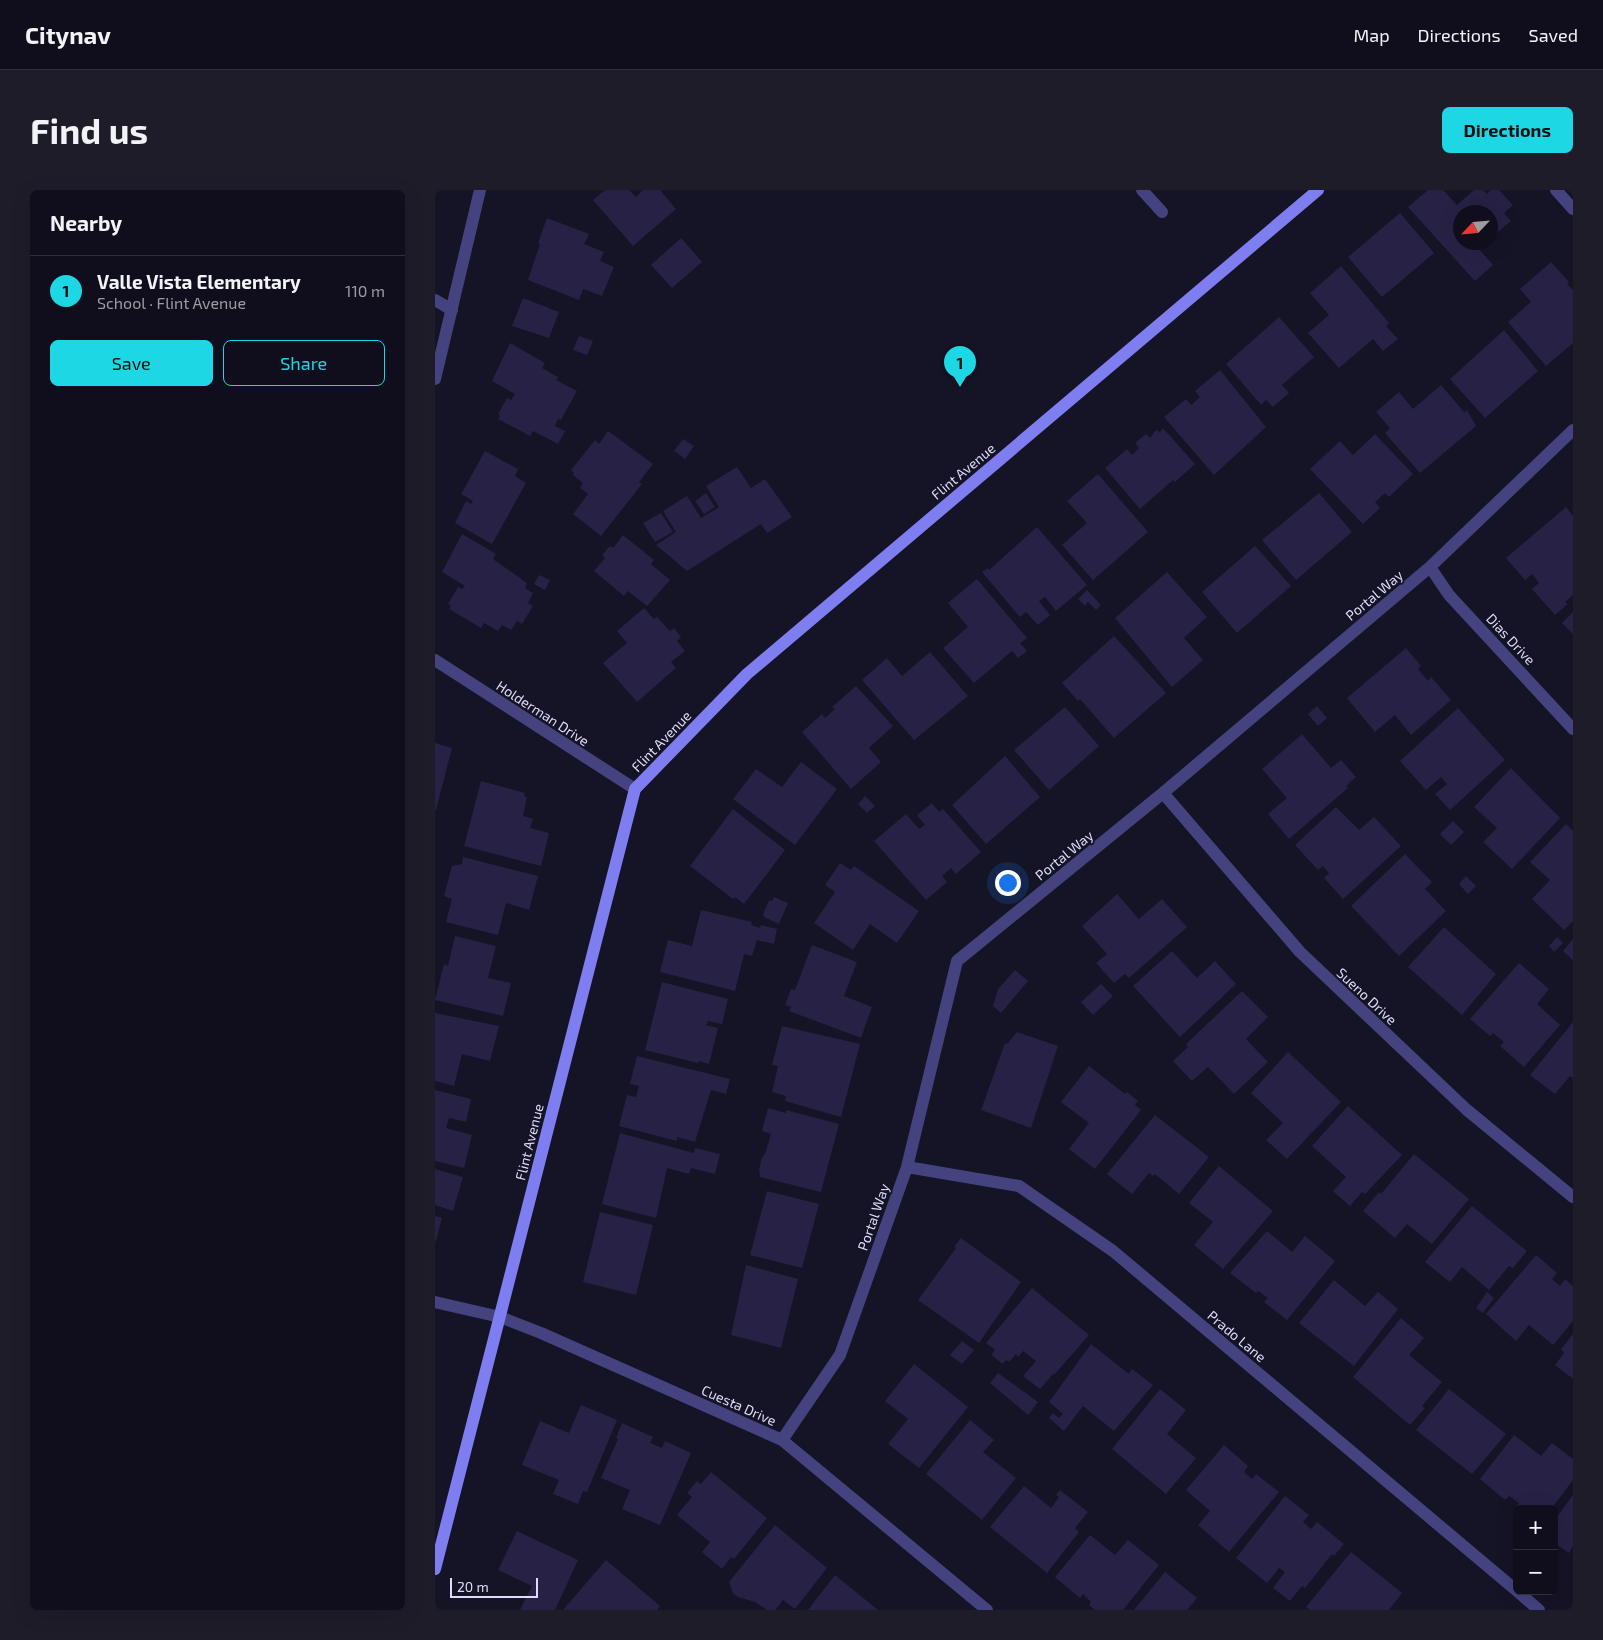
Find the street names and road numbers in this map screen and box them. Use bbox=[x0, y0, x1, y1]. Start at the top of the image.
street label: Flint Avenue bbox=[928, 439, 998, 503]
street label: Portal Way bbox=[1342, 566, 1407, 624]
street label: Dias Drive bbox=[1483, 610, 1539, 668]
street label: Holderman Drive bbox=[493, 677, 593, 749]
street label: Flint Avenue bbox=[628, 707, 694, 775]
street label: Portal Way bbox=[1032, 826, 1097, 884]
street label: Sueno Drive bbox=[1333, 964, 1401, 1028]
street label: Flint Avenue bbox=[511, 1102, 547, 1182]
street label: Portal Way bbox=[854, 1181, 893, 1253]
street label: Prado Lane bbox=[1204, 1307, 1270, 1365]
street label: Cuesta Drive bbox=[699, 1381, 779, 1429]

